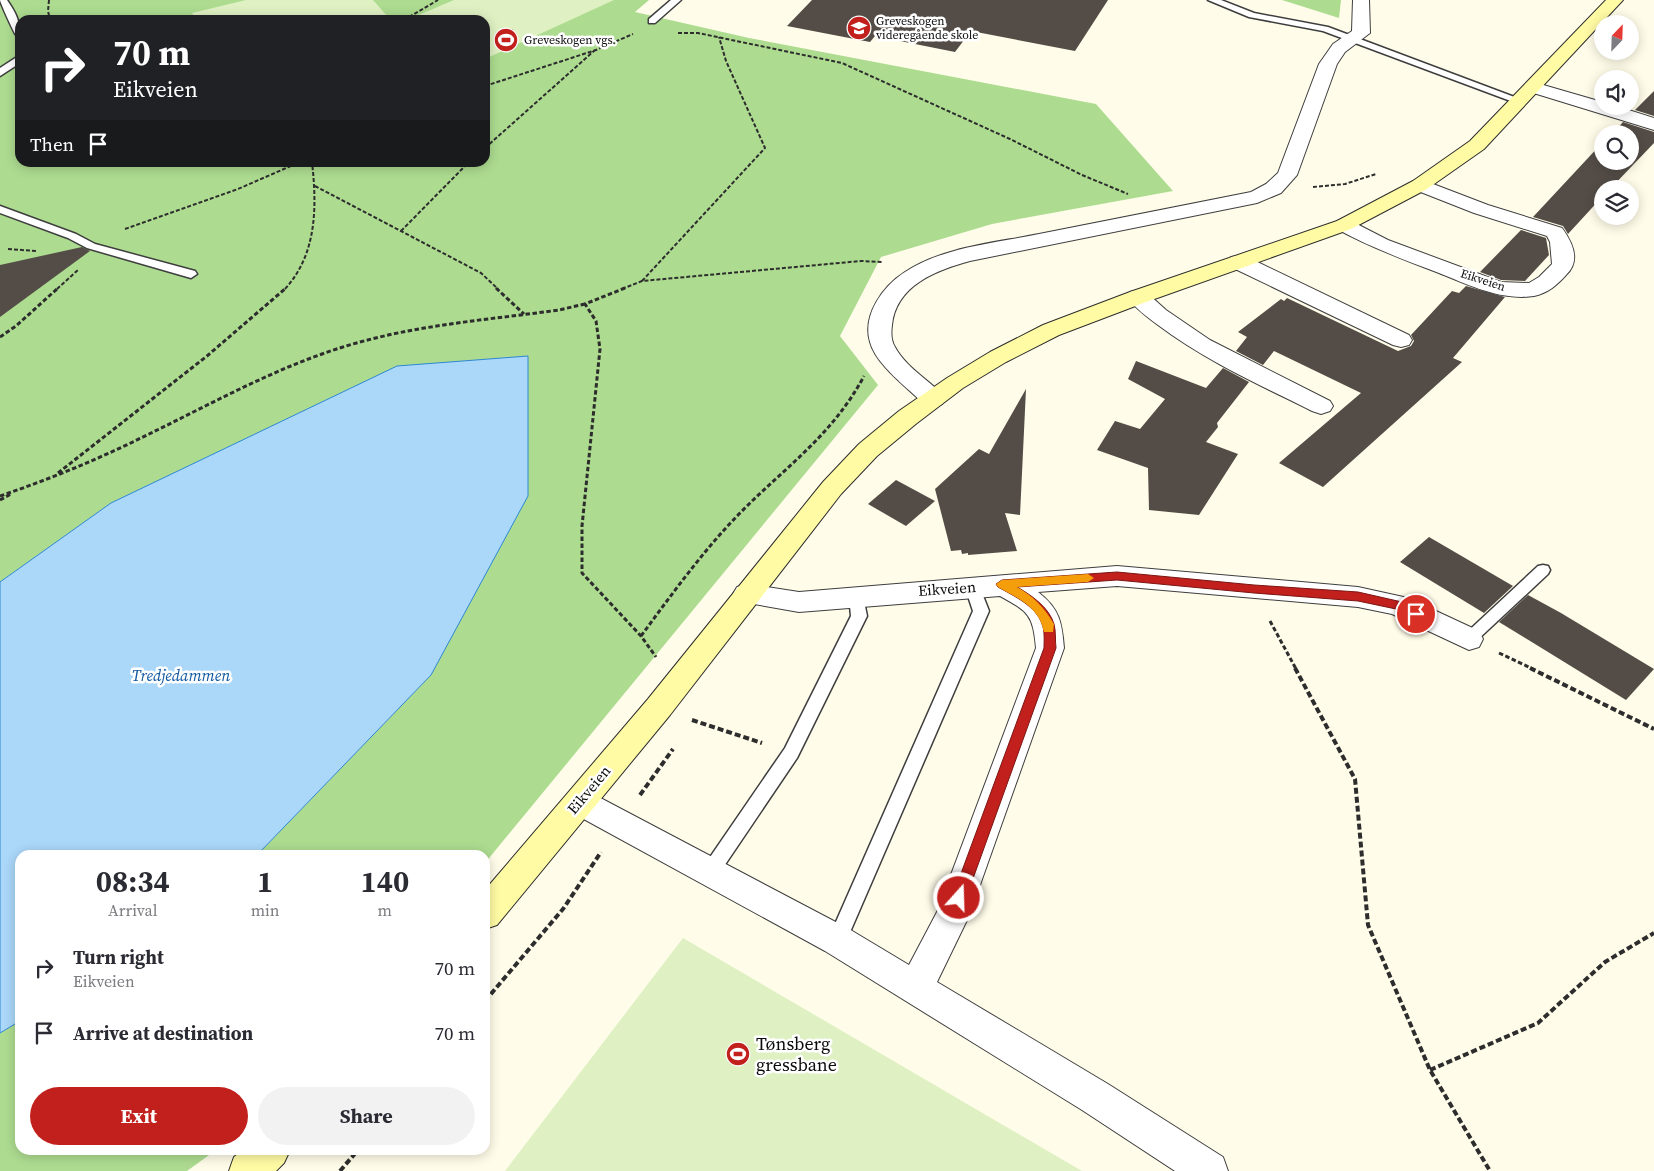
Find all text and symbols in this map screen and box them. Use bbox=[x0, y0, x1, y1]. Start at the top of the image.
place label: Greveskogen videregående skole bbox=[876, 13, 978, 43]
school or university icon: Greveskogen videregående skole bbox=[846, 15, 872, 41]
north arrow bbox=[1594, 15, 1639, 60]
map controls bbox=[1594, 15, 1639, 225]
sports icon: Greveskogen vgs. bbox=[493, 27, 519, 53]
text: 70 m bbox=[113, 29, 190, 77]
place label: Greveskogen vgs. bbox=[524, 32, 616, 48]
icon: right bbox=[30, 35, 95, 100]
button: sound bbox=[1594, 70, 1639, 115]
text: Eikveien bbox=[113, 74, 198, 104]
button: search bbox=[1594, 125, 1639, 170]
icon: arrive bbox=[84, 130, 112, 158]
text: Then bbox=[30, 131, 74, 157]
button: layers bbox=[1594, 180, 1639, 225]
street label: Eikveien bbox=[1459, 265, 1507, 295]
street label: Eikveien bbox=[917, 576, 977, 601]
pin bbox=[1395, 593, 1437, 635]
icon: arrive bbox=[1402, 600, 1430, 628]
water label: Tredjedammen bbox=[132, 664, 230, 686]
street label: Eikveien bbox=[562, 761, 615, 819]
text: 08:34 bbox=[96, 861, 170, 902]
text: 1 bbox=[257, 861, 273, 902]
text: 140 bbox=[360, 861, 409, 902]
position arrow bbox=[932, 871, 984, 923]
text: Arrival bbox=[108, 899, 158, 921]
text: min bbox=[251, 899, 280, 921]
text: m bbox=[378, 899, 392, 921]
text: Turn right bbox=[73, 944, 164, 970]
icon: right bbox=[30, 954, 58, 982]
text: 70 m bbox=[434, 955, 475, 981]
text: Eikveien bbox=[73, 970, 135, 992]
icon: arrive bbox=[30, 1019, 58, 1047]
text: Arrive at destination bbox=[73, 1020, 253, 1046]
text: 70 m bbox=[434, 1020, 475, 1046]
place label: Tønsberg gressbane bbox=[756, 1031, 837, 1077]
sports icon: Tønsberg gressbane bbox=[725, 1041, 751, 1067]
button: Exit bbox=[30, 1087, 248, 1145]
button: Share bbox=[258, 1087, 475, 1145]

